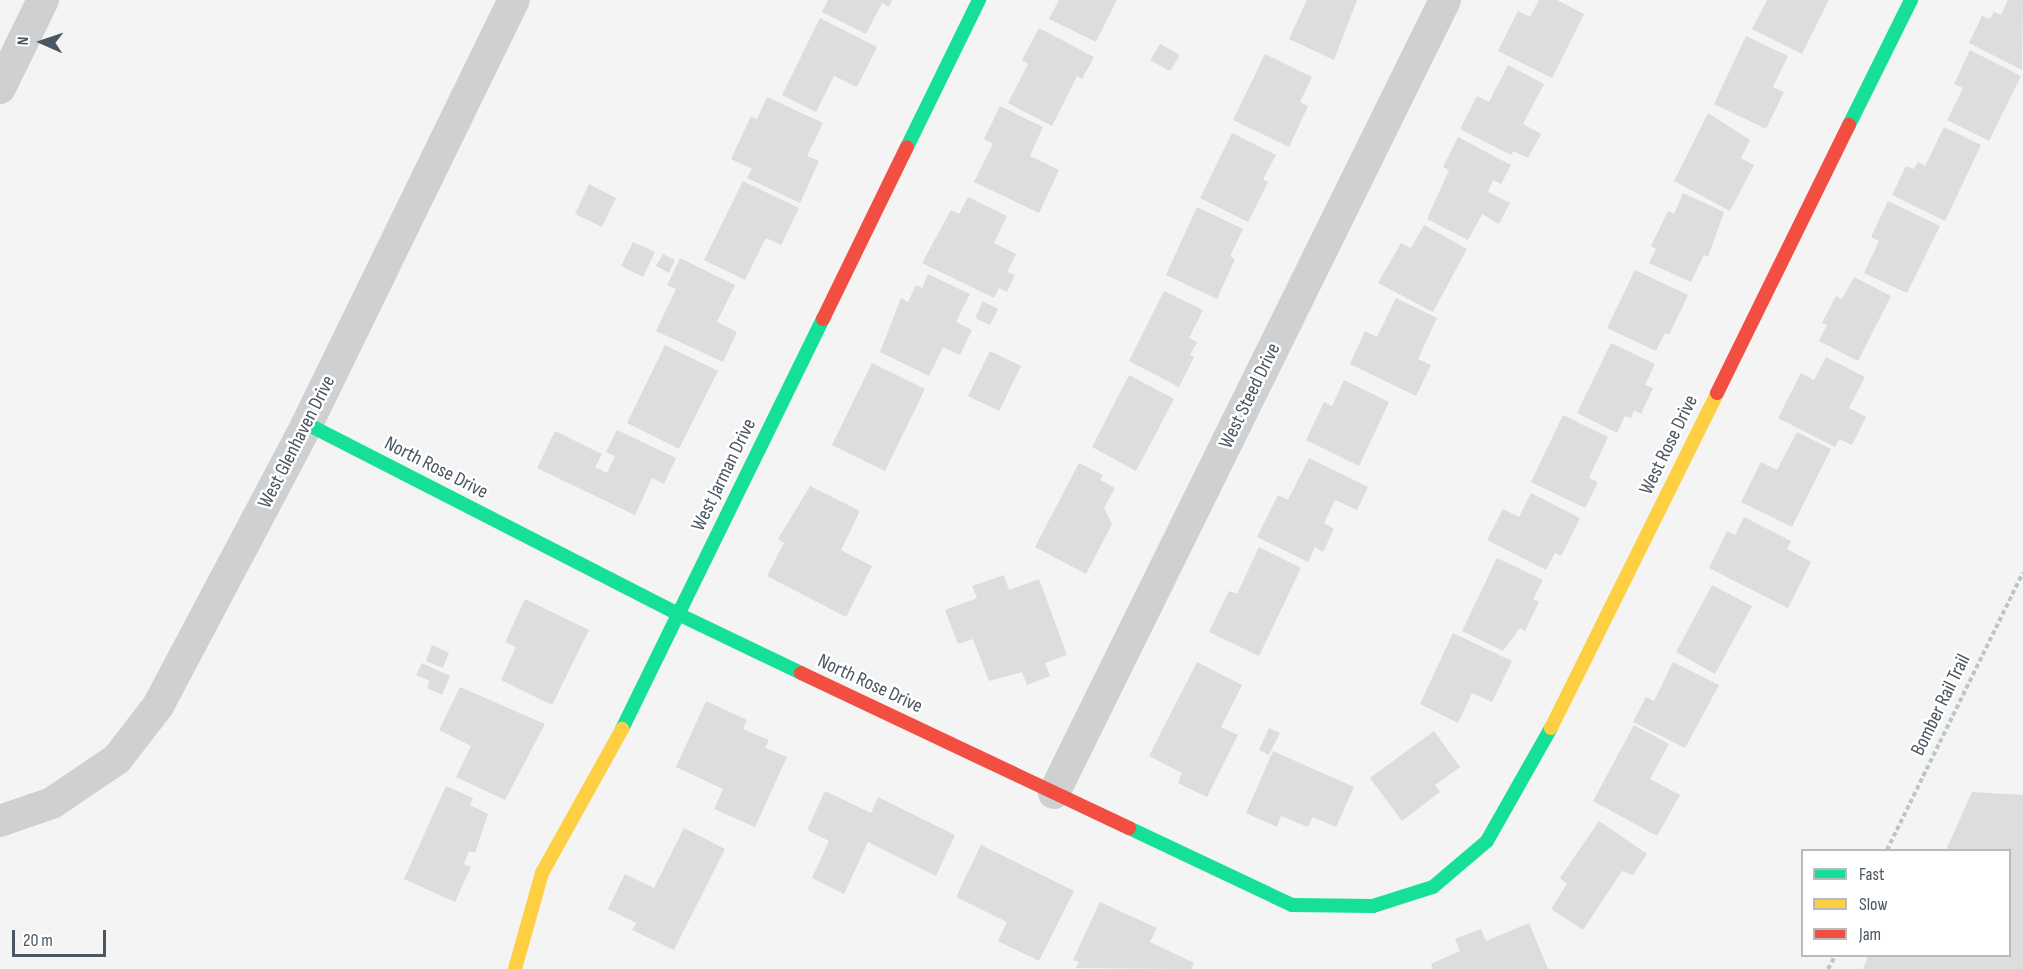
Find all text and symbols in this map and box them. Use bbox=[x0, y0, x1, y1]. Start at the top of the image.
north arrow bbox=[12, 12, 72, 72]
text: N bbox=[14, 36, 33, 46]
street label: West Steed Drive bbox=[1214, 339, 1286, 453]
street label: West Glenhaven Drive bbox=[253, 372, 341, 512]
street label: West Rose Drive bbox=[1635, 391, 1703, 499]
street label: West Jarman Drive bbox=[686, 415, 762, 535]
street label: North Rose Drive bbox=[380, 432, 492, 504]
street label: North Rose Drive bbox=[814, 649, 926, 719]
street label: Bomber Rail Trail bbox=[1906, 650, 1976, 760]
legend bbox=[1801, 849, 2011, 957]
text: Fast bbox=[1859, 864, 1884, 885]
text: Slow bbox=[1859, 894, 1888, 915]
scale bar bbox=[15, 918, 110, 956]
text: Jam bbox=[1859, 924, 1881, 945]
text: 20 m bbox=[23, 930, 53, 951]

